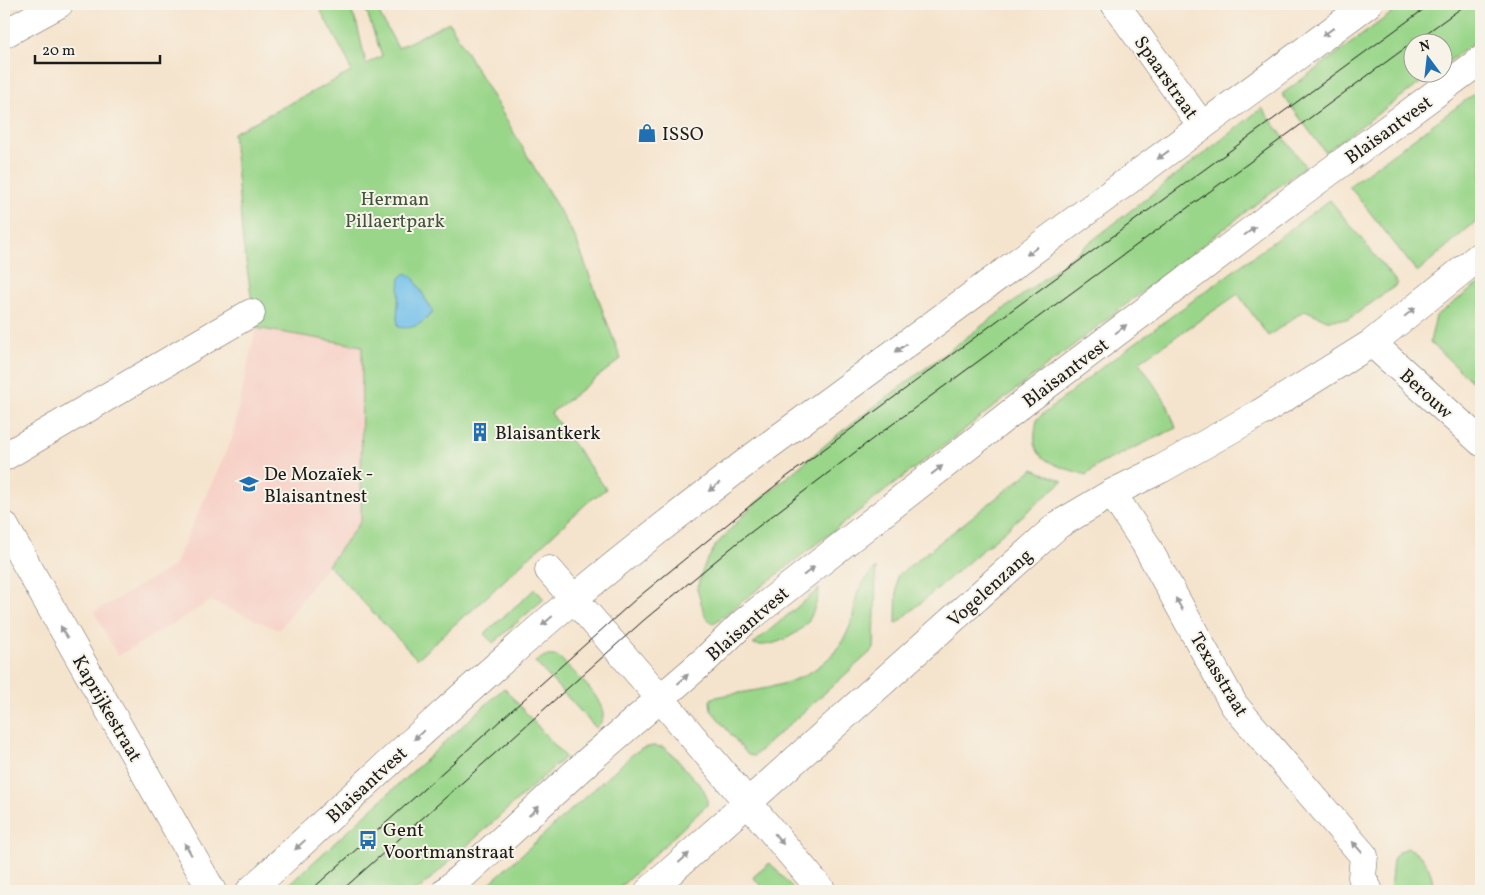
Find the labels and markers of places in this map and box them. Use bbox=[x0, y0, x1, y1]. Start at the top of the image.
shop icon: ISSO bbox=[636, 122, 658, 144]
place label: ISSO bbox=[662, 122, 704, 148]
building icon: Blaisantkerk bbox=[469, 421, 491, 443]
place label: Blaisantkerk bbox=[495, 421, 601, 447]
place label: De Mozaïek - Blaisantnest bbox=[264, 462, 374, 510]
school or university icon: De Mozaïek - Blaisantnest bbox=[238, 473, 260, 495]
place label: Gent Voortmanstraat bbox=[383, 818, 515, 866]
bus stop icon: Gent Voortmanstraat bbox=[357, 829, 379, 851]

